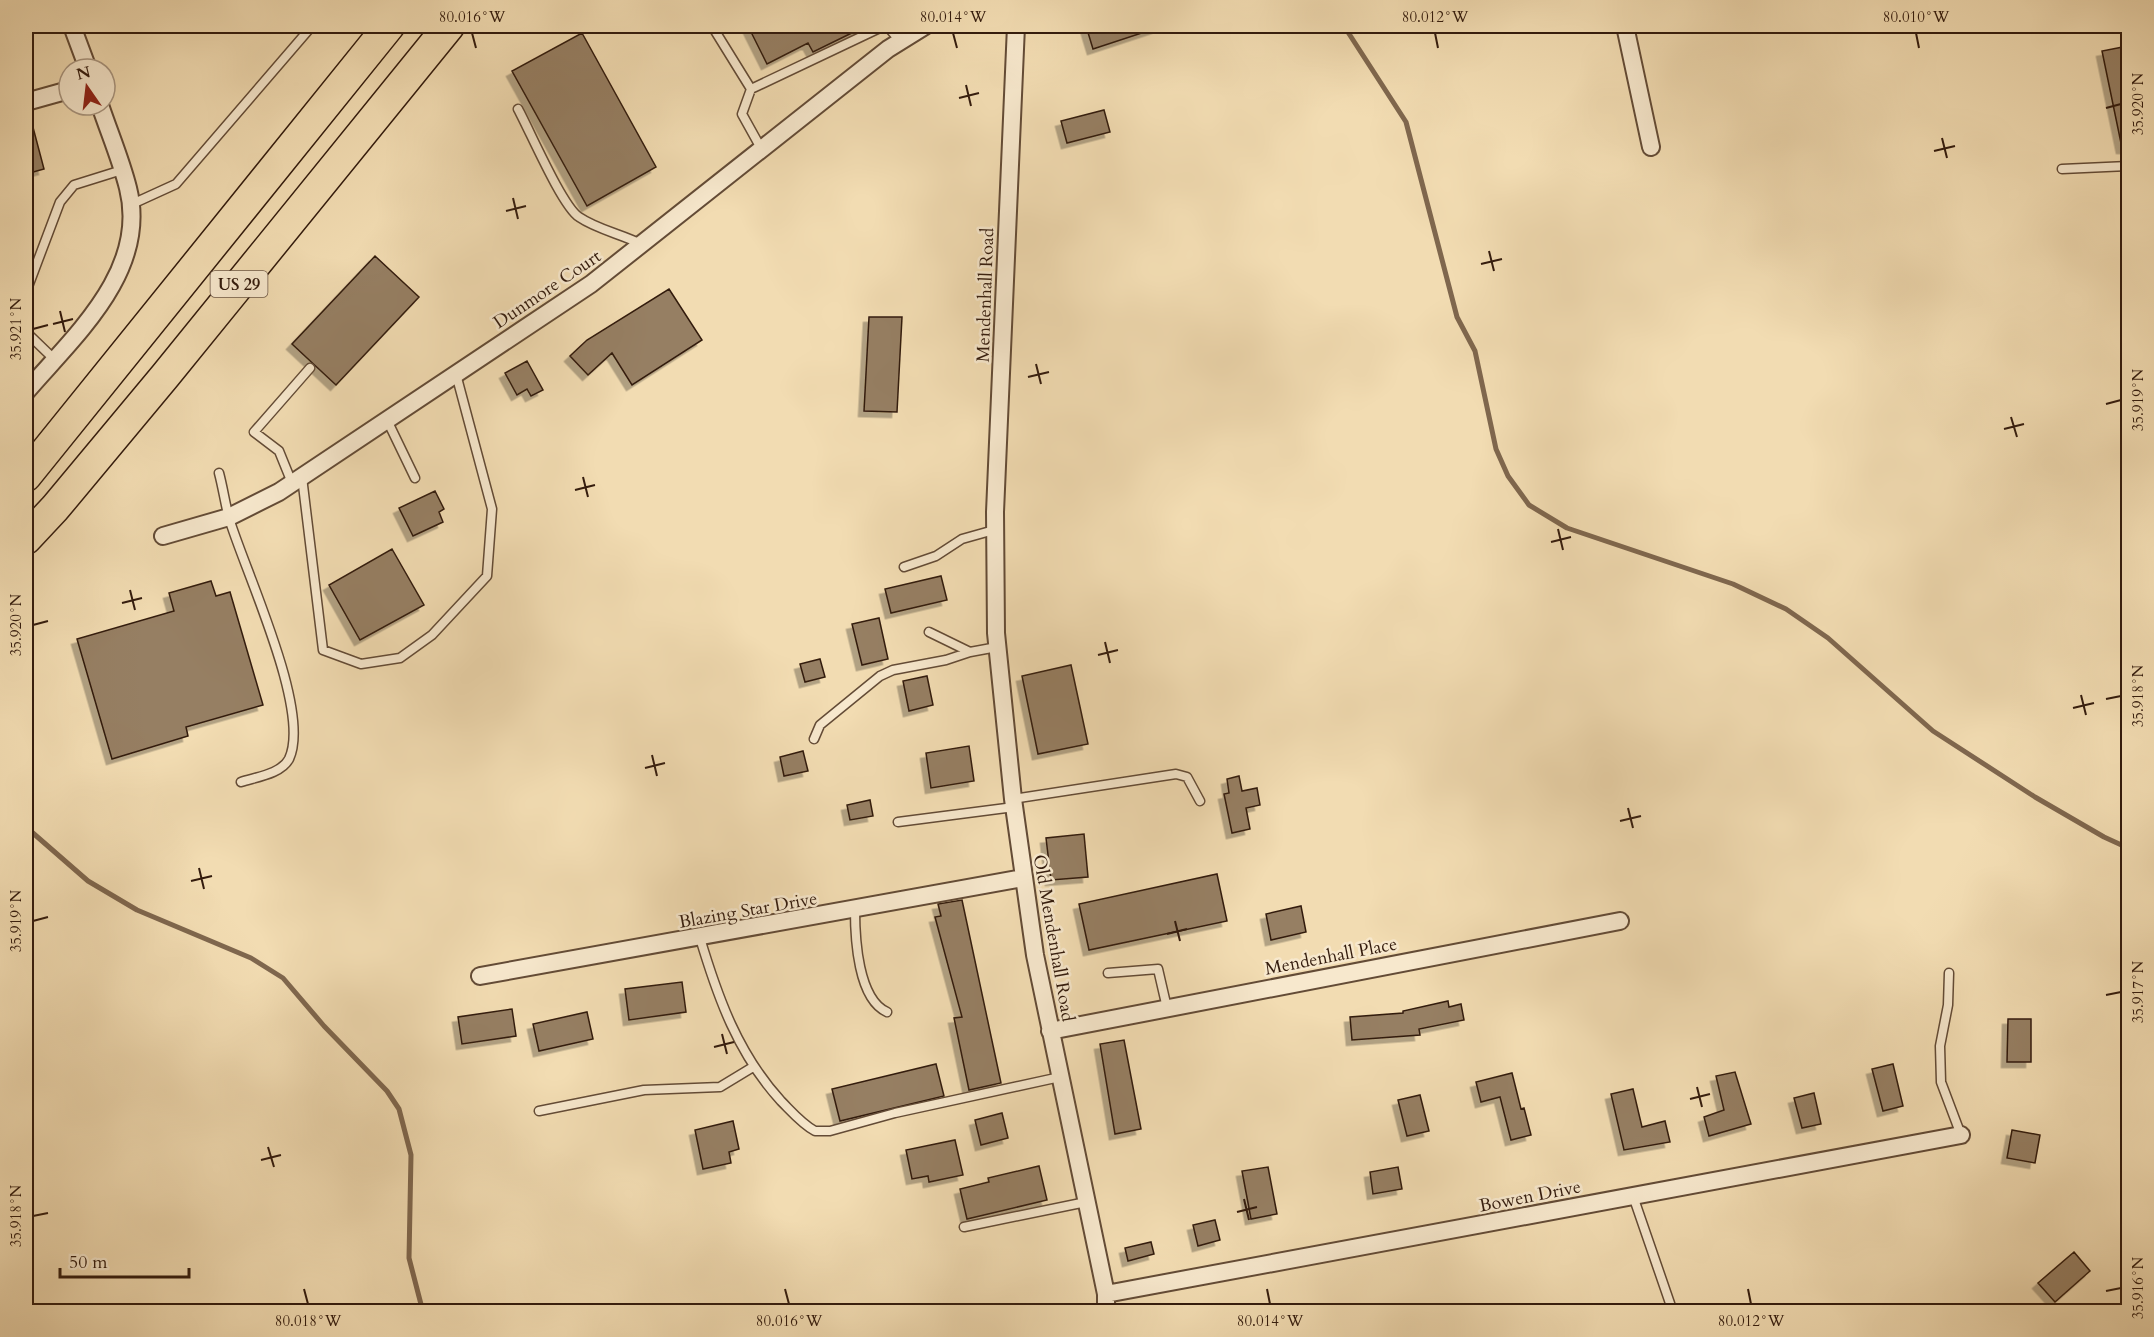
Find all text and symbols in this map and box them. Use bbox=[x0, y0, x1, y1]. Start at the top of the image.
text: 80.016°W bbox=[439, 7, 506, 27]
text: 80.014°W bbox=[920, 7, 987, 27]
text: 80.012°W bbox=[1402, 7, 1469, 27]
text: 80.010°W bbox=[1883, 7, 1950, 27]
north arrow bbox=[57, 57, 117, 117]
text: N bbox=[74, 61, 93, 86]
text: 35.920°N bbox=[2128, 72, 2148, 135]
street label: Mendenhall Road bbox=[971, 227, 1000, 363]
street label: Dunmore Court bbox=[489, 244, 606, 335]
road number: US 29 bbox=[210, 271, 268, 297]
text: 35.921°N bbox=[6, 297, 26, 360]
text: 35.919°N bbox=[2128, 368, 2148, 431]
text: 35.920°N bbox=[6, 593, 26, 656]
text: 35.918°N bbox=[2128, 664, 2148, 727]
street label: Old Mendenhall Road bbox=[1027, 853, 1081, 1024]
street label: Blazing Star Drive bbox=[677, 886, 819, 935]
text: 35.919°N bbox=[6, 889, 26, 952]
street label: Mendenhall Place bbox=[1263, 931, 1399, 982]
text: 35.917°N bbox=[2128, 960, 2148, 1023]
street label: Bowen Drive bbox=[1477, 1174, 1583, 1219]
text: 35.918°N bbox=[6, 1184, 26, 1247]
scale bar bbox=[60, 1241, 189, 1279]
text: 50 m bbox=[69, 1250, 108, 1275]
text: 35.916°N bbox=[2128, 1256, 2148, 1319]
text: 80.018°W bbox=[275, 1311, 342, 1331]
text: 80.016°W bbox=[756, 1311, 823, 1331]
text: 80.014°W bbox=[1237, 1311, 1304, 1331]
text: 80.012°W bbox=[1718, 1311, 1785, 1331]

